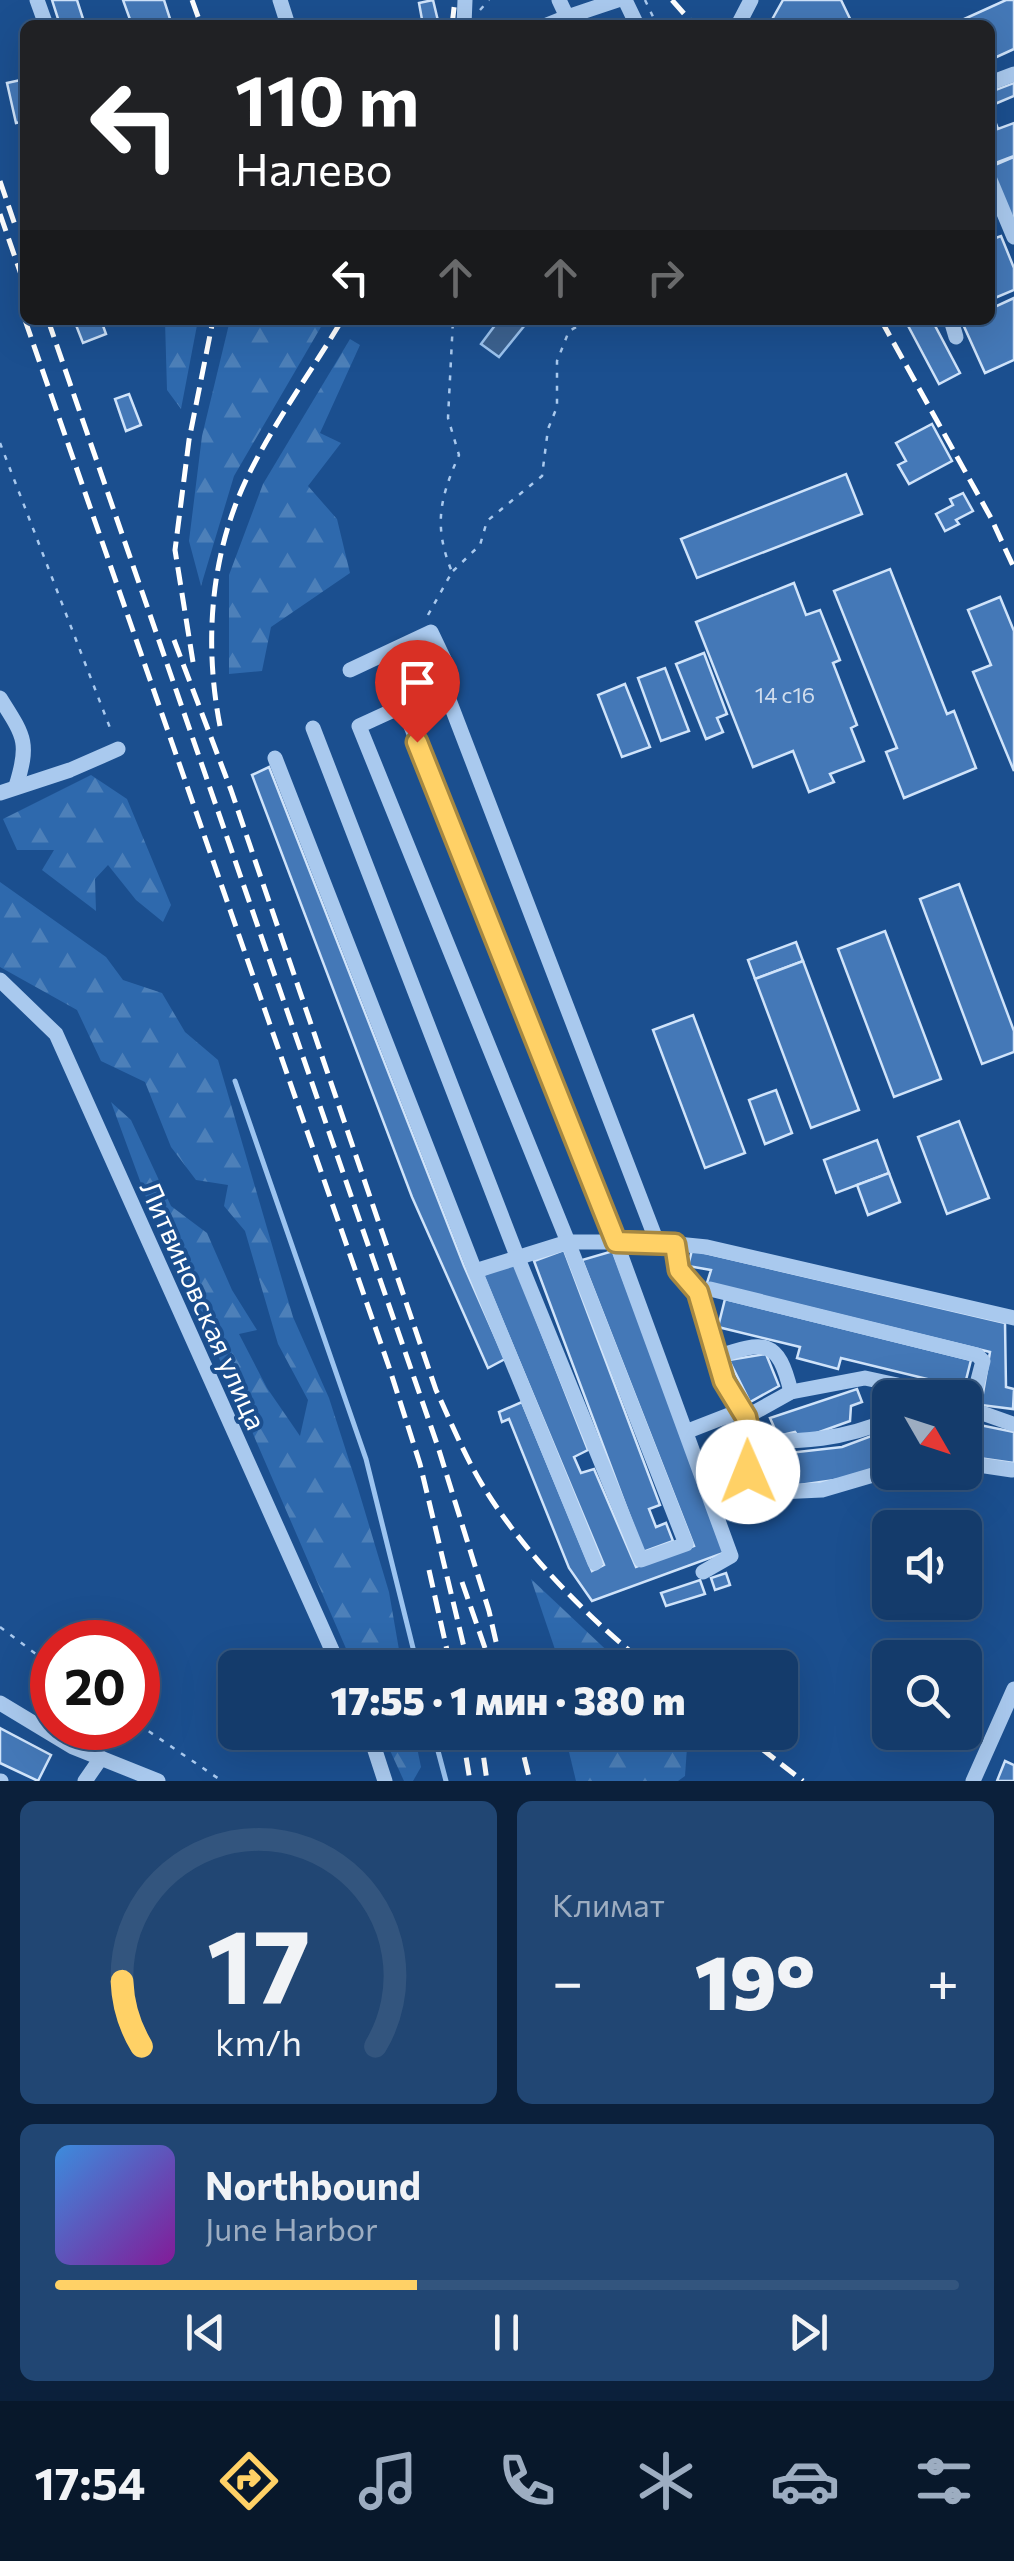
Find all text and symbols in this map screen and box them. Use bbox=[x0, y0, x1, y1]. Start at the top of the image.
text: 110 m bbox=[235, 55, 419, 140]
icon: left bbox=[70, 60, 200, 190]
text: Налево bbox=[235, 140, 393, 195]
icon: left bbox=[323, 250, 378, 305]
icon: ahead bbox=[428, 250, 483, 305]
icon: ahead bbox=[533, 250, 588, 305]
icon: right bbox=[638, 250, 693, 305]
pin bbox=[375, 640, 460, 743]
icon: arrive bbox=[390, 655, 445, 710]
house number: 14 с16 bbox=[755, 681, 815, 708]
street label: Литвиновская улица bbox=[134, 1175, 274, 1435]
north arrow bbox=[872, 1380, 982, 1490]
map controls bbox=[872, 1380, 982, 1750]
position arrow bbox=[696, 1420, 800, 1524]
button: sound bbox=[872, 1510, 982, 1620]
speed limit sign: 20 bbox=[30, 1620, 160, 1750]
button: search bbox=[872, 1640, 982, 1750]
text: 17:55 · 1 мин · 380 m bbox=[331, 1676, 685, 1723]
text: Климат bbox=[552, 1884, 665, 1924]
text: 17 bbox=[206, 1898, 311, 2025]
text: 19° bbox=[695, 1934, 815, 2025]
text: − bbox=[552, 1946, 583, 2013]
text: + bbox=[927, 1946, 959, 2013]
text: km/h bbox=[215, 2020, 302, 2063]
text: Northbound bbox=[205, 2161, 421, 2208]
text: June Harbor bbox=[205, 2208, 378, 2248]
icon: previous bbox=[178, 2305, 233, 2360]
icon: pause bbox=[479, 2305, 534, 2360]
icon: next bbox=[781, 2305, 836, 2360]
icon: directions bbox=[214, 2446, 284, 2516]
icon: music bbox=[353, 2446, 423, 2516]
icon: phone bbox=[492, 2446, 562, 2516]
icon: climate bbox=[631, 2446, 701, 2516]
icon: car bbox=[770, 2446, 840, 2516]
icon: filters bbox=[909, 2446, 979, 2516]
text: 17:54 bbox=[35, 2454, 145, 2509]

